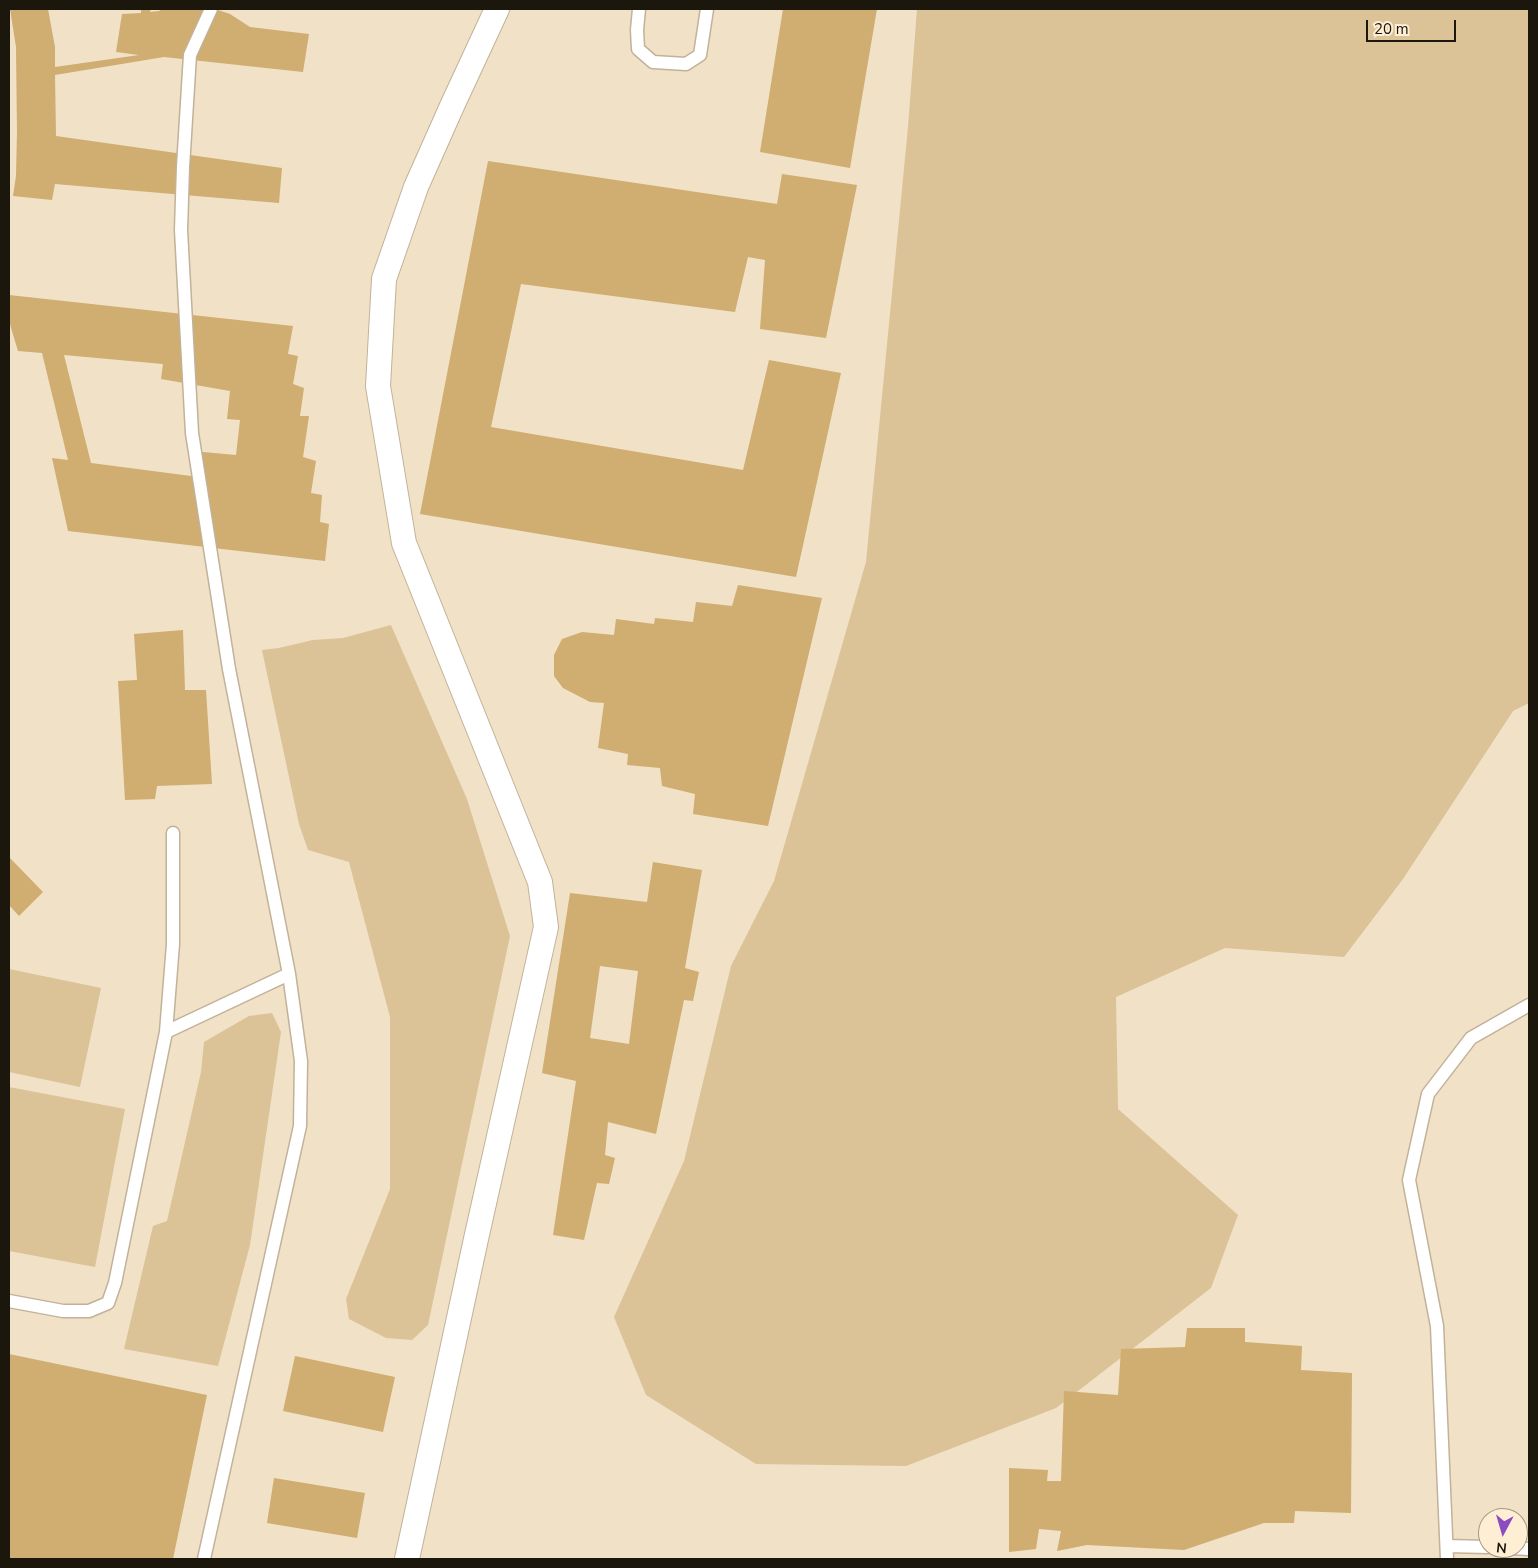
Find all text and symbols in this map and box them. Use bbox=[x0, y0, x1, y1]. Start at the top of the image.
scale bar bbox=[1368, 10, 1458, 42]
text: 20 m bbox=[1374, 19, 1409, 39]
north arrow bbox=[1478, 1508, 1528, 1558]
text: N bbox=[1495, 1537, 1508, 1557]

